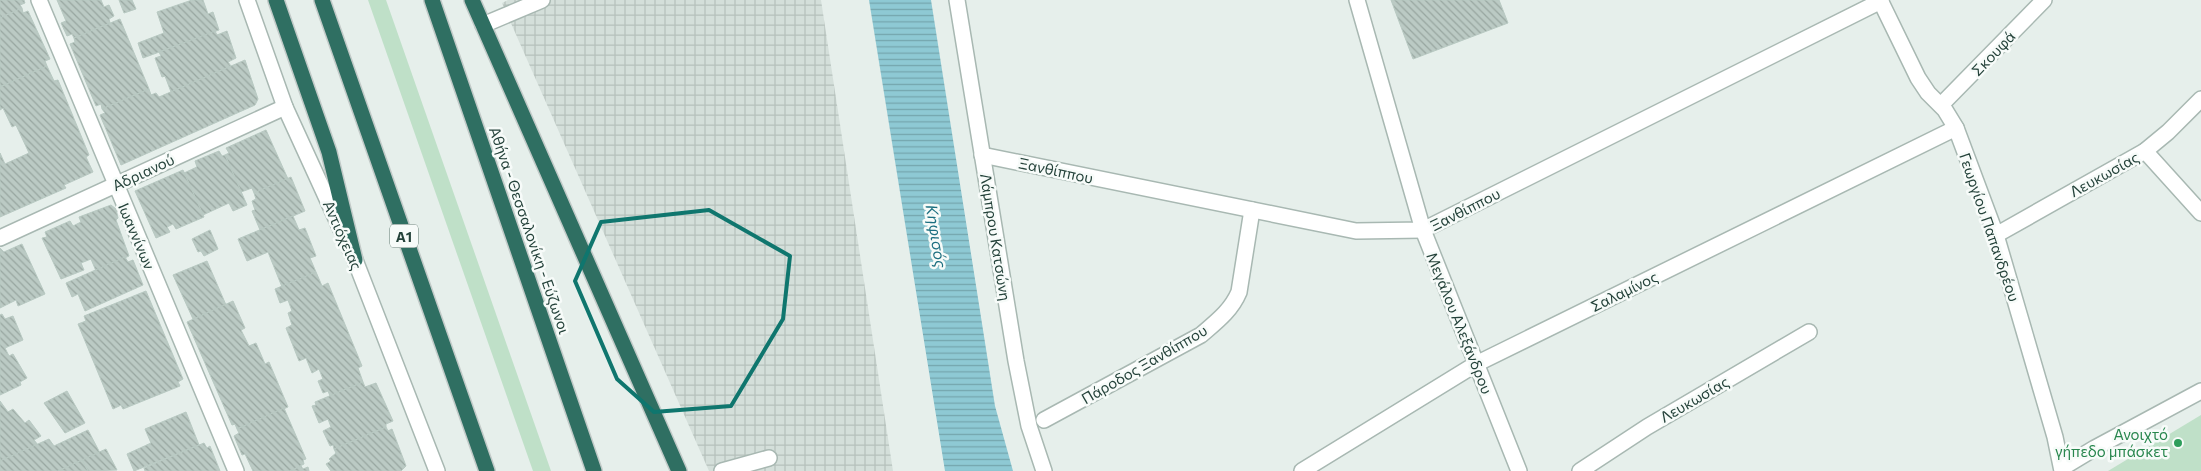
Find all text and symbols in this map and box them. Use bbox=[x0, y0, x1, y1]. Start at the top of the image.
street label: Σκουφά bbox=[1967, 27, 2019, 79]
street label: Αθήνα - Θεσσαλονίκη - Εύζωνοι bbox=[486, 124, 574, 336]
street label: Λευκωσίας bbox=[2066, 148, 2142, 200]
street label: Αδριανού bbox=[109, 150, 177, 194]
street label: Γεωργίου Παπανδρέου bbox=[1956, 150, 2024, 304]
street label: Ξανθίππου bbox=[1017, 153, 1095, 187]
street label: Λάμπρου Κατσώνη bbox=[977, 172, 1015, 302]
street label: Ξανθίππου bbox=[1427, 184, 1503, 234]
street label: Αντιόχειας bbox=[320, 197, 366, 273]
street label: Ιωαννίνων bbox=[115, 200, 159, 272]
water label: Κηφισός bbox=[923, 203, 951, 269]
road number: Α1 bbox=[390, 225, 418, 248]
street label: Μεγάλου Αλεξάνδρου bbox=[1423, 250, 1497, 396]
street label: Σαλαμίνος bbox=[1588, 267, 1660, 315]
street label: Πάροδος Ξανθίππου bbox=[1078, 321, 1210, 407]
street label: Λευκωσίας bbox=[1656, 372, 1732, 426]
place label: Ανοιχτό γήπεδο μπάσκετ bbox=[2055, 425, 2168, 460]
marker: Ανοιχτό γήπεδο μπάσκετ bbox=[2172, 437, 2184, 449]

